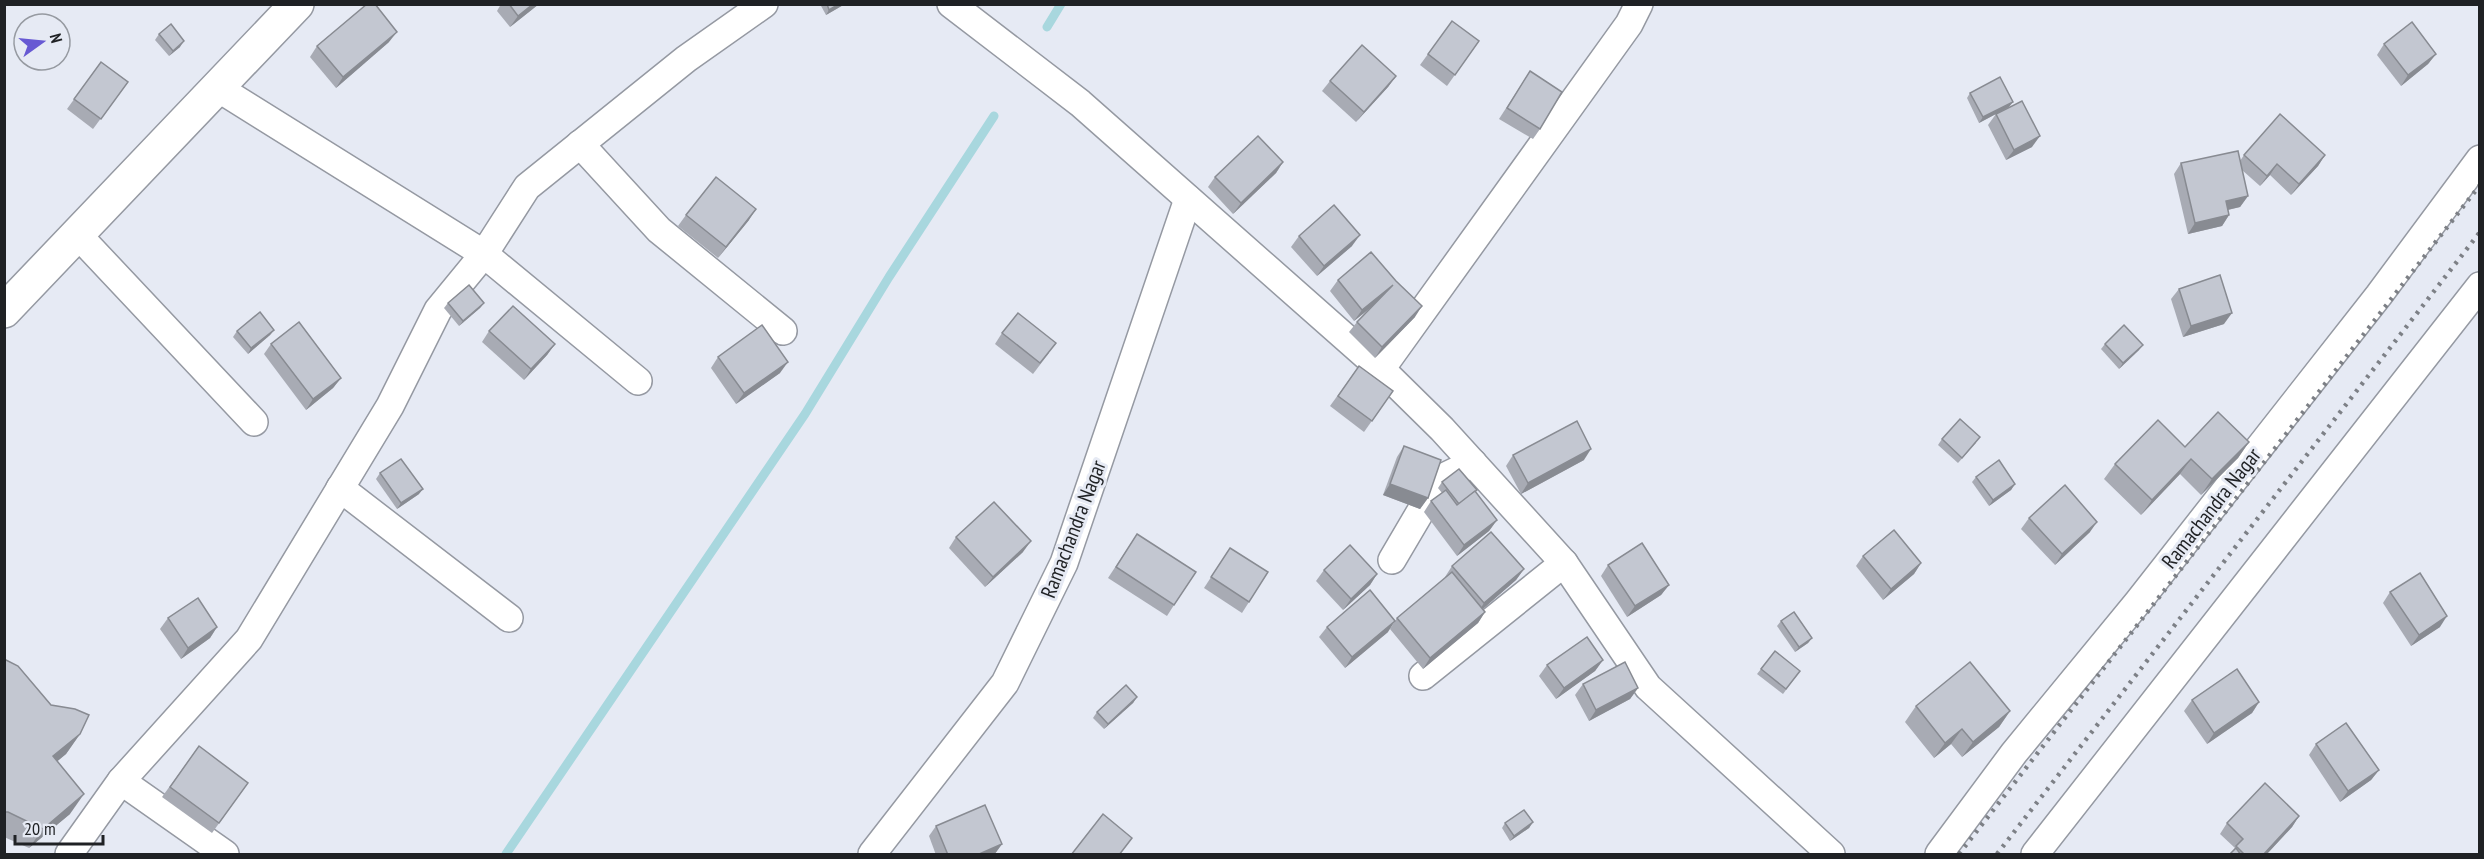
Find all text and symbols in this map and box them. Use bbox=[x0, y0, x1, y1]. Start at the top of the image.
north arrow bbox=[12, 12, 72, 72]
text: N bbox=[46, 31, 67, 45]
street label: Ramachandra Nagar bbox=[2156, 442, 2267, 574]
street label: Ramachandra Nagar bbox=[1034, 456, 1112, 602]
scale bar bbox=[15, 808, 104, 846]
text: 20 m bbox=[24, 817, 56, 840]

